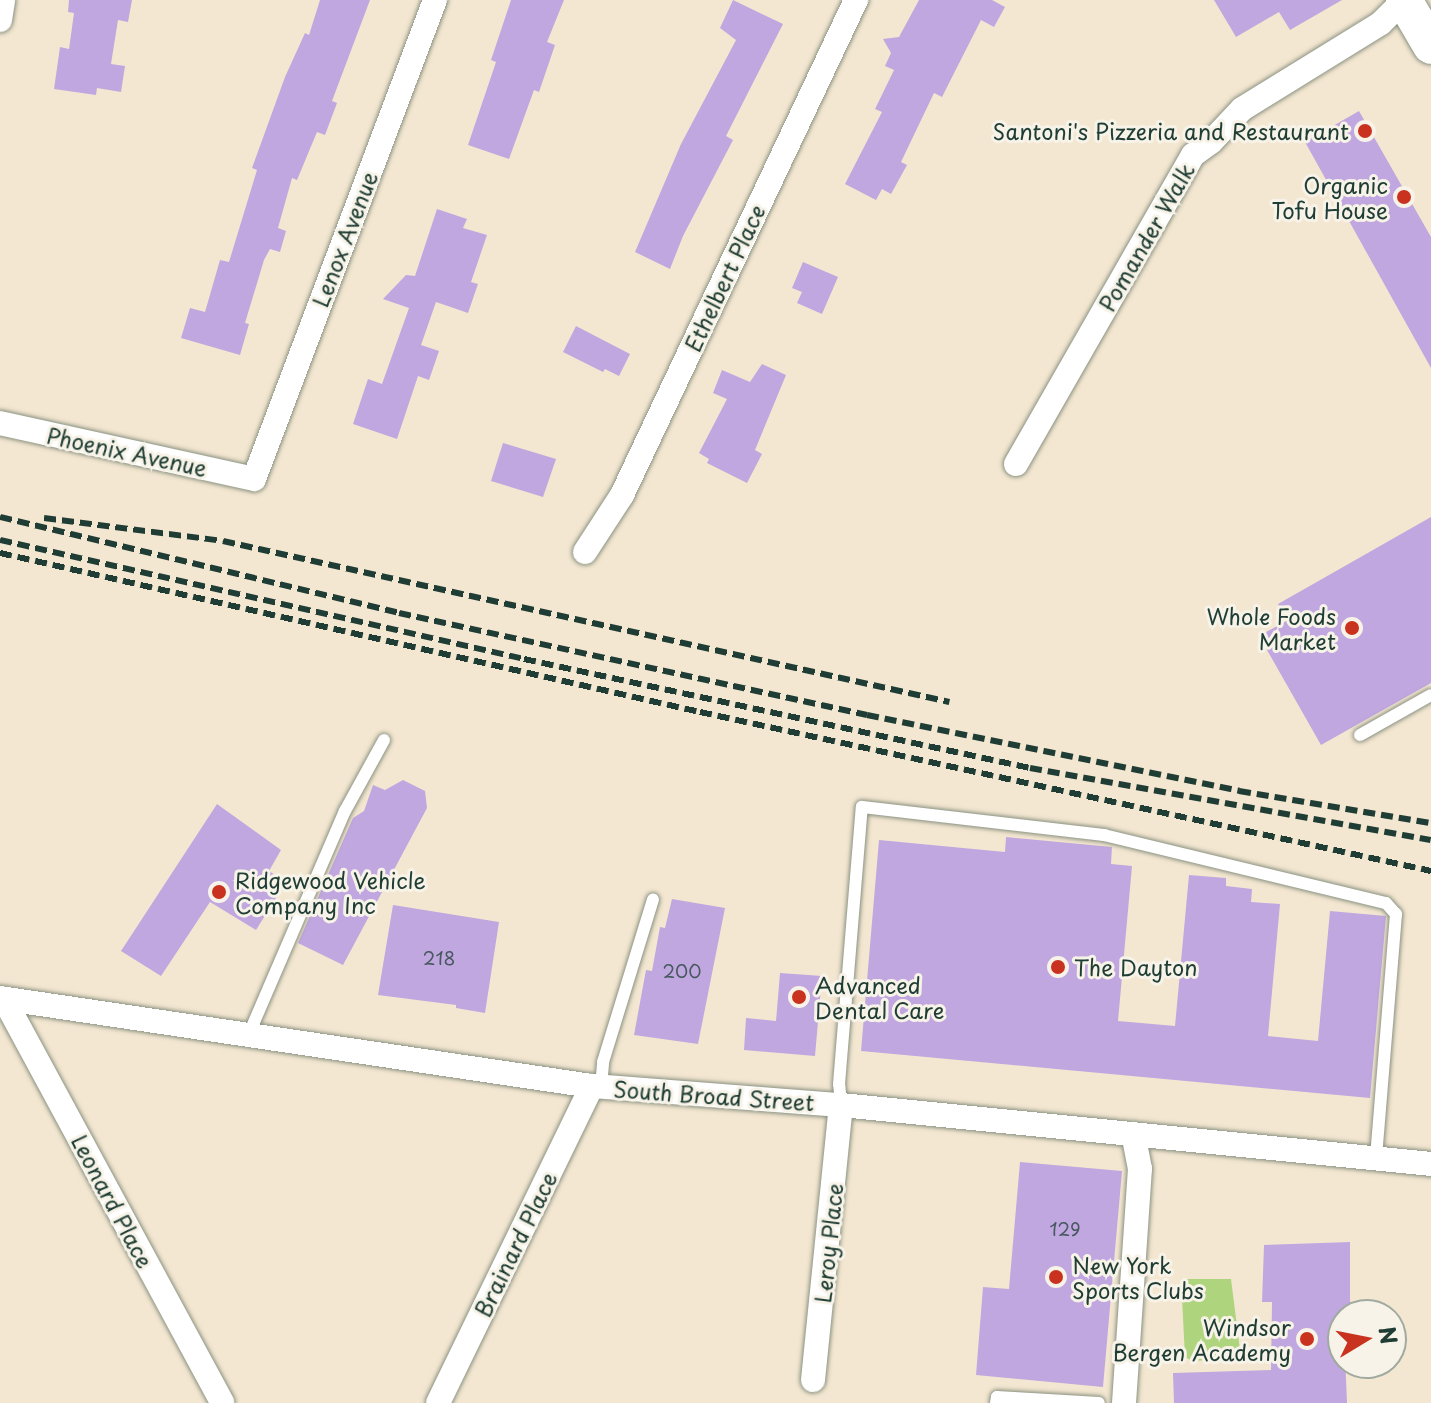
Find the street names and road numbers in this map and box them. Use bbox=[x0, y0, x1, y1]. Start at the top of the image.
street label: Pomander Walk bbox=[1092, 157, 1200, 317]
street label: Lenox Avenue bbox=[306, 167, 382, 311]
street label: Ethelbert Place bbox=[678, 200, 770, 356]
street label: Phoenix Avenue bbox=[45, 421, 209, 481]
street label: South Broad Street bbox=[611, 1075, 817, 1115]
street label: Leonard Place bbox=[66, 1129, 160, 1273]
street label: Brainard Place bbox=[468, 1167, 562, 1321]
street label: Leroy Place bbox=[809, 1181, 847, 1305]

